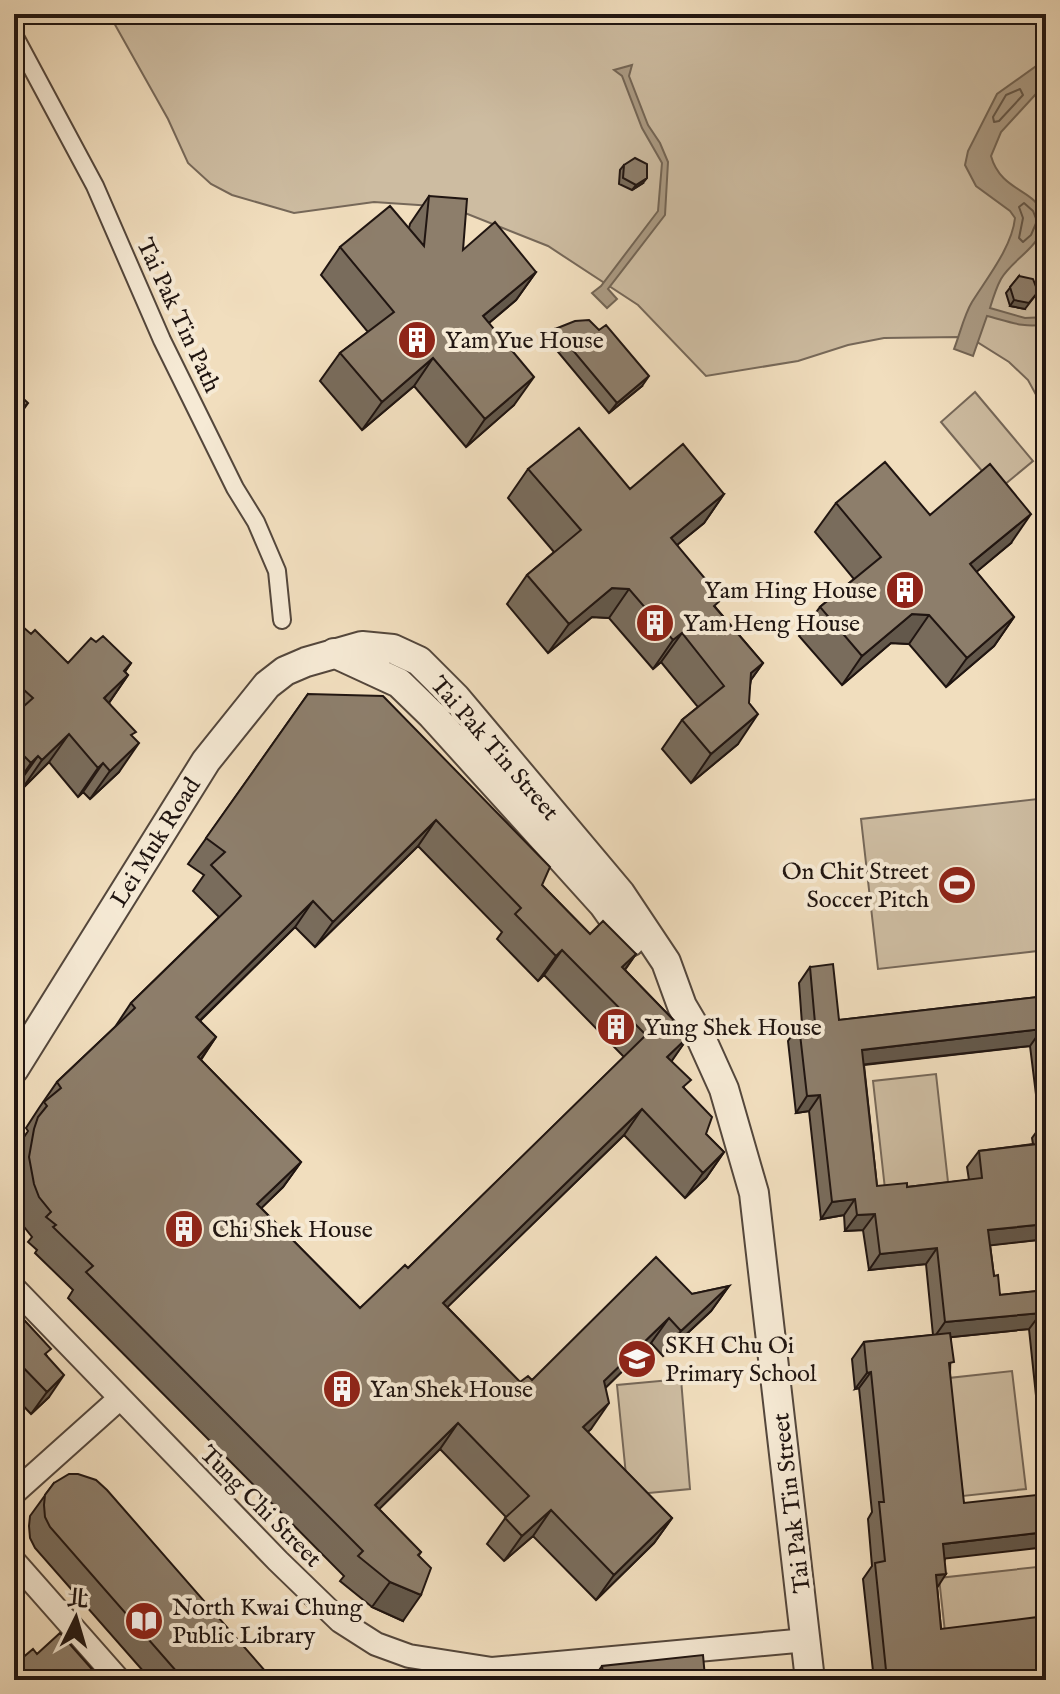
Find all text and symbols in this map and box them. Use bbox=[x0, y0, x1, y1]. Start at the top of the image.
street label: Tai Pak Tin Path bbox=[128, 233, 227, 398]
building icon: Yam Yue House bbox=[396, 319, 438, 361]
place label: Yam Yue House bbox=[445, 326, 604, 357]
building icon: Yam Hing House bbox=[884, 569, 926, 611]
place label: Yam Hing House bbox=[704, 576, 877, 607]
building icon: Yam Heng House bbox=[634, 602, 676, 644]
place label: Yam Heng House bbox=[683, 609, 860, 640]
street label: Tai Pak Tin Street bbox=[423, 670, 565, 828]
street label: Lei Muk Road bbox=[104, 772, 208, 913]
place label: On Chit Street Soccer Pitch bbox=[782, 857, 929, 916]
sports icon: On Chit Street Soccer Pitch bbox=[936, 864, 978, 906]
building icon: Yung Shek House bbox=[595, 1006, 637, 1048]
place label: Yung Shek House bbox=[644, 1013, 822, 1044]
building icon: Chi Shek House bbox=[163, 1208, 205, 1250]
place label: Chi Shek House bbox=[212, 1215, 373, 1246]
place label: SKH Chu Oi Primary School bbox=[665, 1331, 817, 1390]
school or university icon: SKH Chu Oi Primary School bbox=[616, 1338, 658, 1380]
building icon: Yan Shek House bbox=[321, 1368, 363, 1410]
place label: Yan Shek House bbox=[370, 1375, 533, 1406]
street label: Tai Pak Tin Street bbox=[766, 1411, 819, 1595]
street label: Tung Chi Street bbox=[192, 1439, 328, 1575]
north arrow bbox=[36, 1578, 116, 1658]
text: 北 bbox=[65, 1585, 90, 1615]
place label: North Kwai Chung Public Library bbox=[172, 1593, 364, 1652]
library icon: North Kwai Chung Public Library bbox=[123, 1600, 165, 1642]

